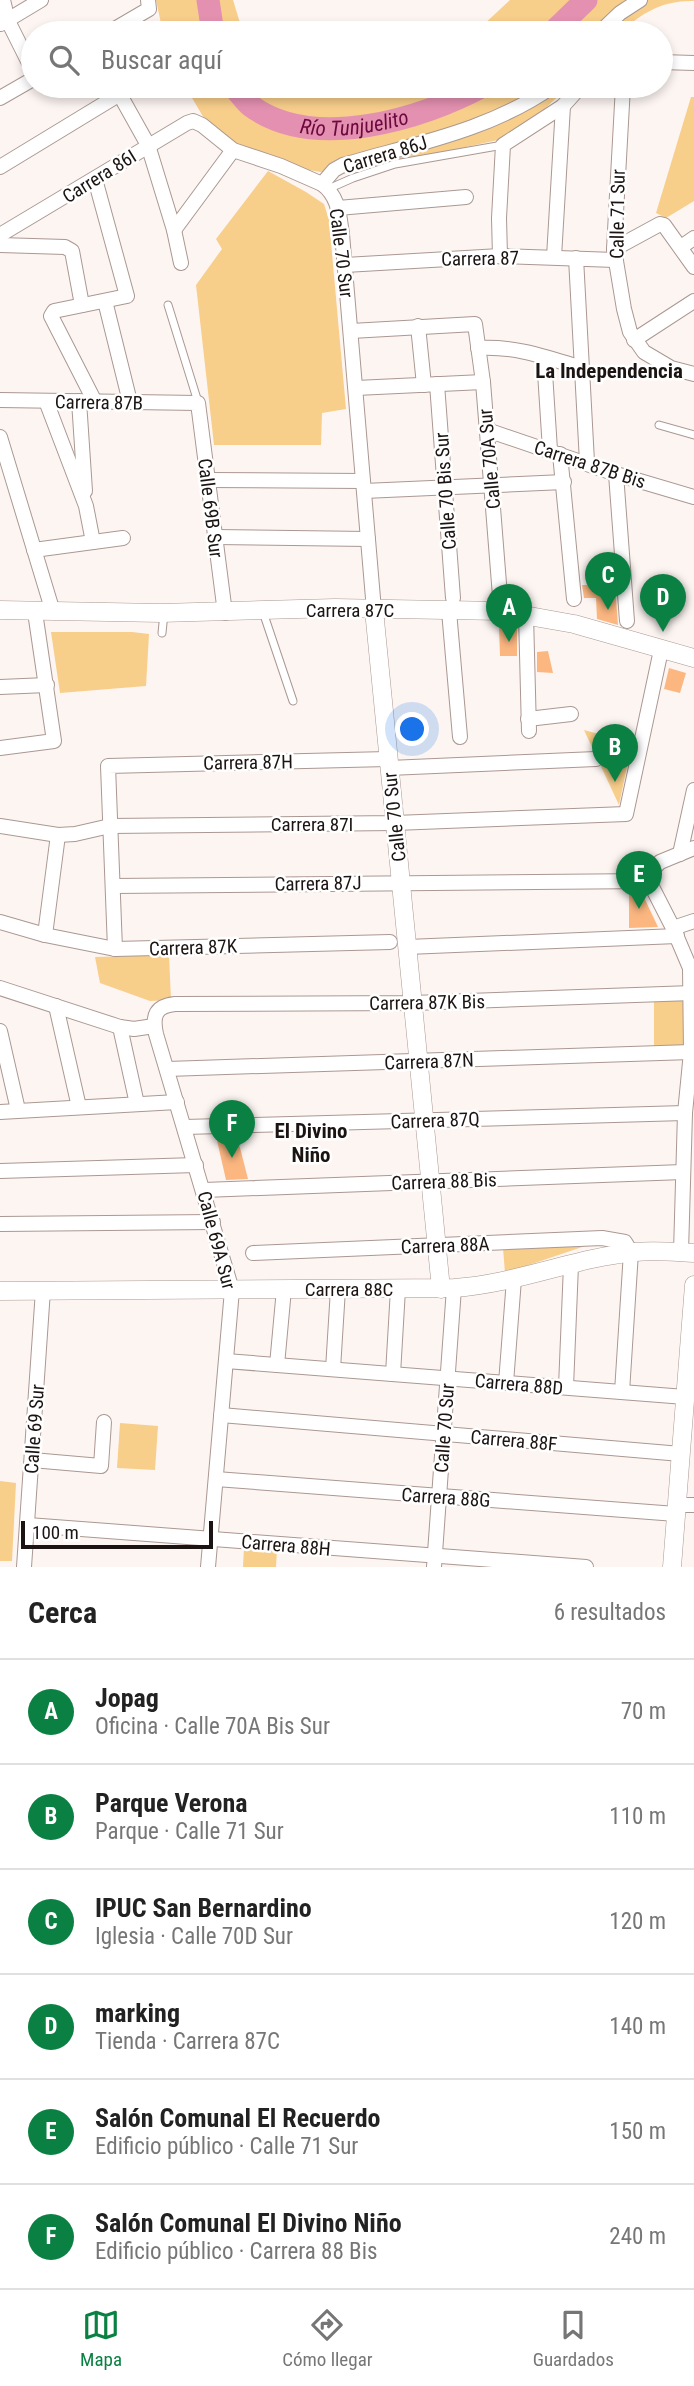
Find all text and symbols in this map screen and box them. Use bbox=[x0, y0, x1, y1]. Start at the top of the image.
search box bbox=[21, 21, 673, 98]
icon: search bbox=[45, 41, 83, 79]
text: Buscar aquí bbox=[101, 45, 222, 75]
water label: Río Tunjuelito bbox=[298, 105, 411, 141]
street label: Carrera 86J bbox=[340, 131, 430, 178]
street label: Carrera 86I bbox=[58, 145, 140, 208]
street label: Calle 71 Sur bbox=[605, 169, 630, 259]
street label: Calle 70 Sur bbox=[325, 207, 358, 299]
street label: Carrera 87 bbox=[441, 246, 519, 271]
district label: La Independencia bbox=[535, 359, 683, 383]
street label: Carrera 87B bbox=[55, 390, 143, 415]
street label: Calle 70A Sur bbox=[474, 408, 505, 510]
street label: Calle 70 Bis Sur bbox=[430, 431, 461, 550]
street label: Carrera 87B Bis bbox=[531, 436, 649, 493]
street label: Calle 69B Sur bbox=[193, 457, 228, 559]
pin: C bbox=[585, 552, 631, 610]
pin: D bbox=[640, 574, 686, 632]
pin: A bbox=[486, 584, 532, 642]
street label: Carrera 87C bbox=[306, 599, 394, 622]
your location bbox=[395, 712, 429, 746]
pin: B bbox=[592, 724, 638, 782]
street label: Carrera 87H bbox=[203, 750, 293, 775]
street label: Calle 70 Sur bbox=[378, 771, 411, 863]
street label: Carrera 87I bbox=[271, 813, 353, 836]
pin: E bbox=[616, 851, 662, 909]
street label: Carrera 87J bbox=[274, 871, 362, 896]
street label: Carrera 87K bbox=[149, 934, 238, 961]
street label: Carrera 87K Bis bbox=[369, 990, 485, 1015]
street label: Carrera 87N bbox=[384, 1048, 474, 1075]
pin: F bbox=[209, 1100, 255, 1158]
street label: Carrera 87Q bbox=[390, 1107, 480, 1134]
district label: El Divino Niño bbox=[274, 1119, 348, 1167]
street label: Carrera 88 Bis bbox=[391, 1168, 497, 1195]
street label: Calle 69A Sur bbox=[192, 1188, 241, 1292]
street label: Carrera 88A bbox=[400, 1232, 490, 1259]
street label: Carrera 88C bbox=[305, 1278, 393, 1301]
street label: Carrera 88D bbox=[474, 1369, 564, 1400]
street label: Calle 70 Sur bbox=[430, 1382, 459, 1474]
street label: Calle 69 Sur bbox=[20, 1383, 49, 1475]
street label: Carrera 88F bbox=[470, 1425, 558, 1456]
street label: Carrera 88G bbox=[401, 1483, 491, 1512]
scale bar bbox=[21, 1518, 214, 1550]
text: 100 m bbox=[32, 1521, 79, 1544]
street label: Carrera 88H bbox=[240, 1530, 332, 1561]
text: Cerca bbox=[28, 1595, 97, 1630]
text: 6 resultados bbox=[554, 1599, 666, 1626]
text: Jopag bbox=[95, 1683, 159, 1713]
text: A bbox=[44, 1698, 58, 1725]
text: 70 m bbox=[621, 1698, 666, 1725]
text: Oficina · Calle 70A Bis Sur bbox=[95, 1713, 330, 1740]
text: Parque Verona bbox=[95, 1788, 247, 1818]
text: B bbox=[45, 1803, 57, 1830]
text: 110 m bbox=[609, 1803, 666, 1830]
text: Parque · Calle 71 Sur bbox=[95, 1818, 284, 1845]
text: IPUC San Bernardino bbox=[95, 1893, 312, 1923]
text: C bbox=[44, 1908, 58, 1935]
text: 120 m bbox=[609, 1908, 666, 1935]
text: Iglesia · Calle 70D Sur bbox=[95, 1923, 293, 1950]
text: marking bbox=[95, 1998, 180, 2028]
text: D bbox=[45, 2013, 58, 2040]
text: 140 m bbox=[609, 2013, 666, 2040]
text: Tienda · Carrera 87C bbox=[95, 2028, 280, 2055]
text: Salón Comunal El Recuerdo bbox=[95, 2103, 380, 2133]
text: E bbox=[45, 2118, 57, 2145]
text: 150 m bbox=[609, 2118, 666, 2145]
text: Edificio público · Calle 71 Sur bbox=[95, 2133, 358, 2160]
text: Salón Comunal El Divino Niño bbox=[95, 2208, 402, 2238]
text: F bbox=[46, 2223, 56, 2250]
text: 240 m bbox=[609, 2223, 666, 2250]
text: Edificio público · Carrera 88 Bis bbox=[95, 2238, 377, 2265]
tab: Mapa bbox=[80, 2306, 122, 2371]
tab: Cómo llegar bbox=[282, 2306, 373, 2371]
tab: Guardados bbox=[533, 2306, 614, 2371]

